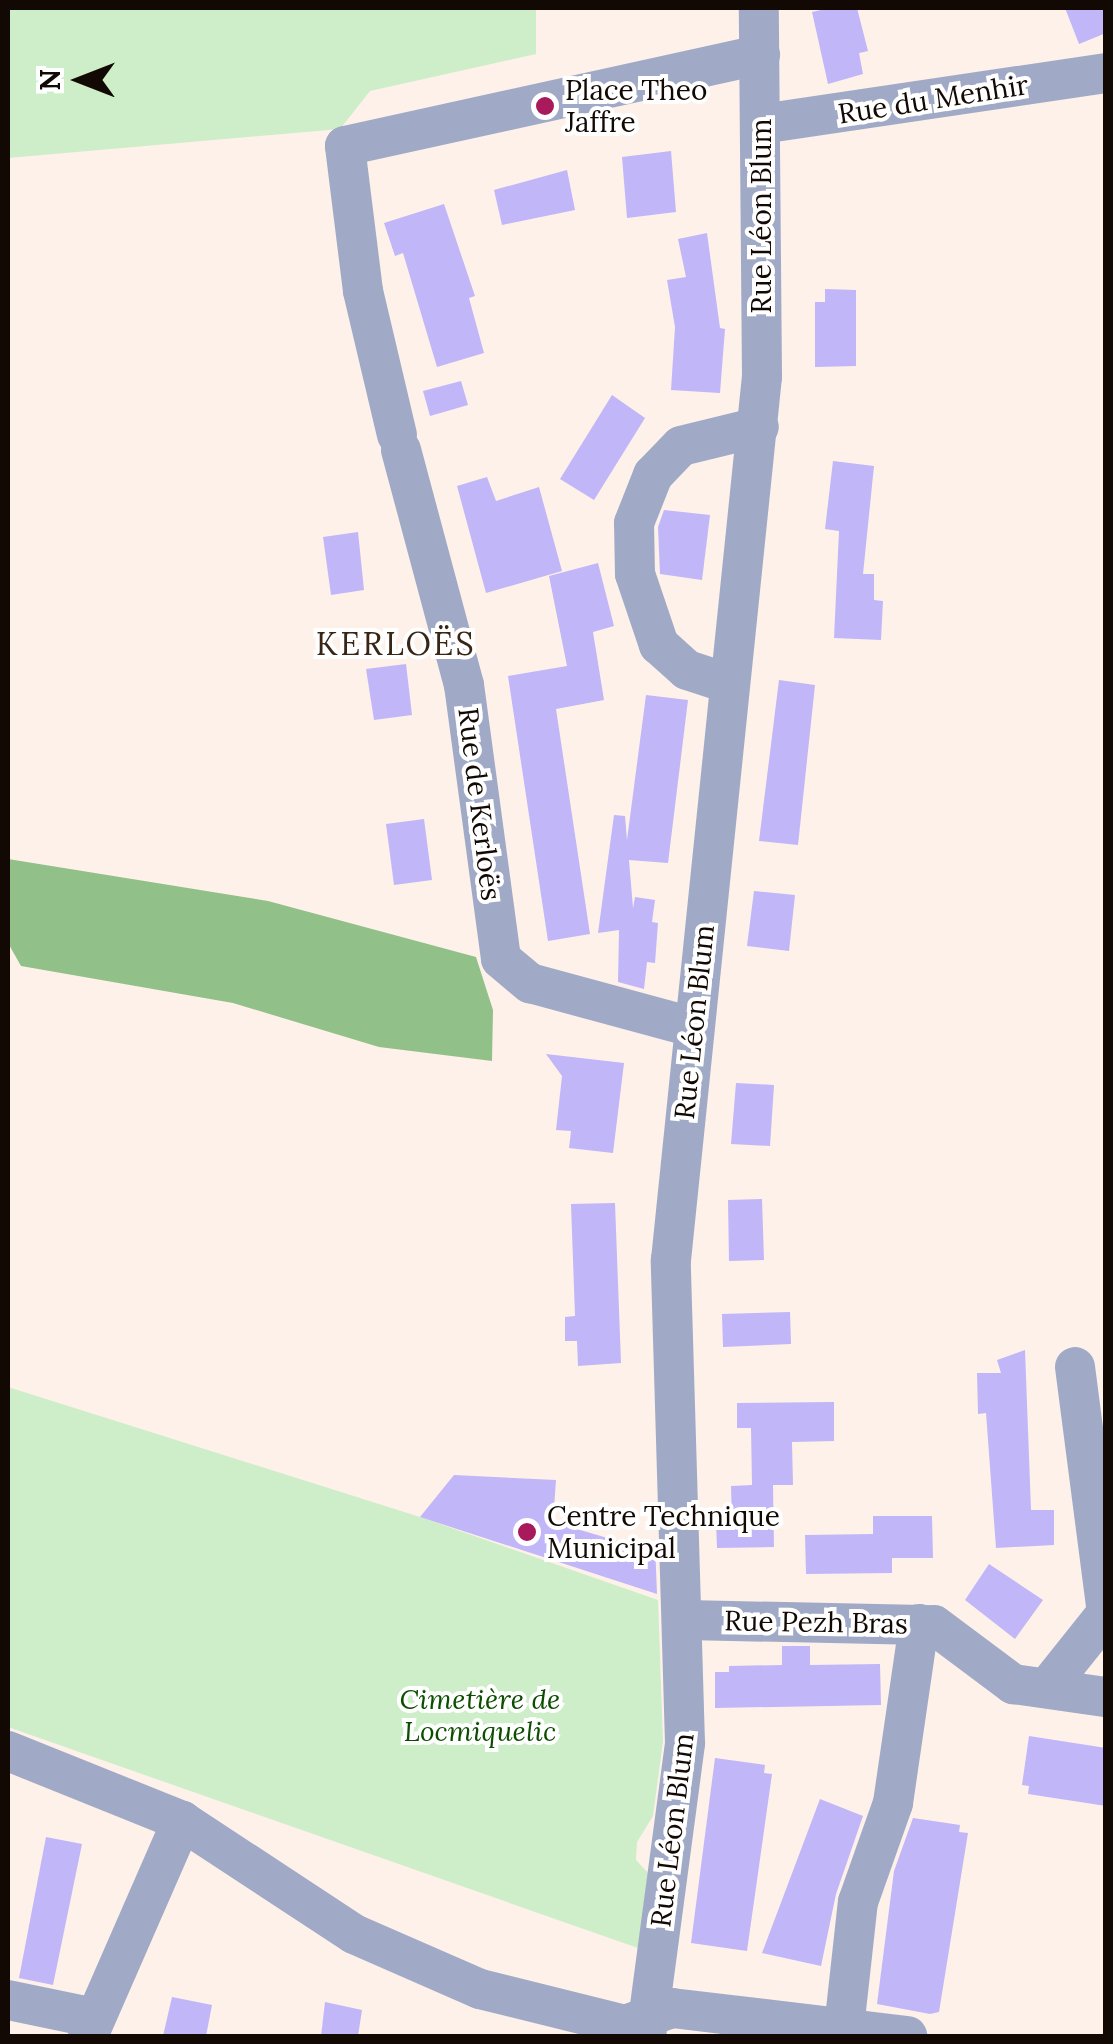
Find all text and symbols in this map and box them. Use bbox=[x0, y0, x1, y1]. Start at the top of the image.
north arrow bbox=[30, 30, 130, 130]
street label: Rue du Menhir bbox=[836, 67, 1030, 131]
text: N bbox=[32, 69, 68, 91]
place label: Place Theo Jaffre bbox=[565, 73, 707, 139]
marker: Place Theo Jaffre bbox=[534, 95, 556, 117]
street label: Rue Léon Blum bbox=[744, 118, 778, 314]
district label: KERLOËS bbox=[316, 625, 476, 663]
street label: Rue de Kerloës bbox=[451, 706, 509, 902]
street label: Rue Léon Blum bbox=[667, 923, 721, 1121]
place label: Centre Technique Municipal bbox=[547, 1499, 780, 1565]
marker: Centre Technique Municipal bbox=[516, 1521, 538, 1543]
street label: Rue Pezh Bras bbox=[724, 1604, 908, 1640]
park label: Cimetière de Locmiquelic bbox=[400, 1682, 560, 1748]
street label: Rue Léon Blum bbox=[643, 1731, 701, 1929]

